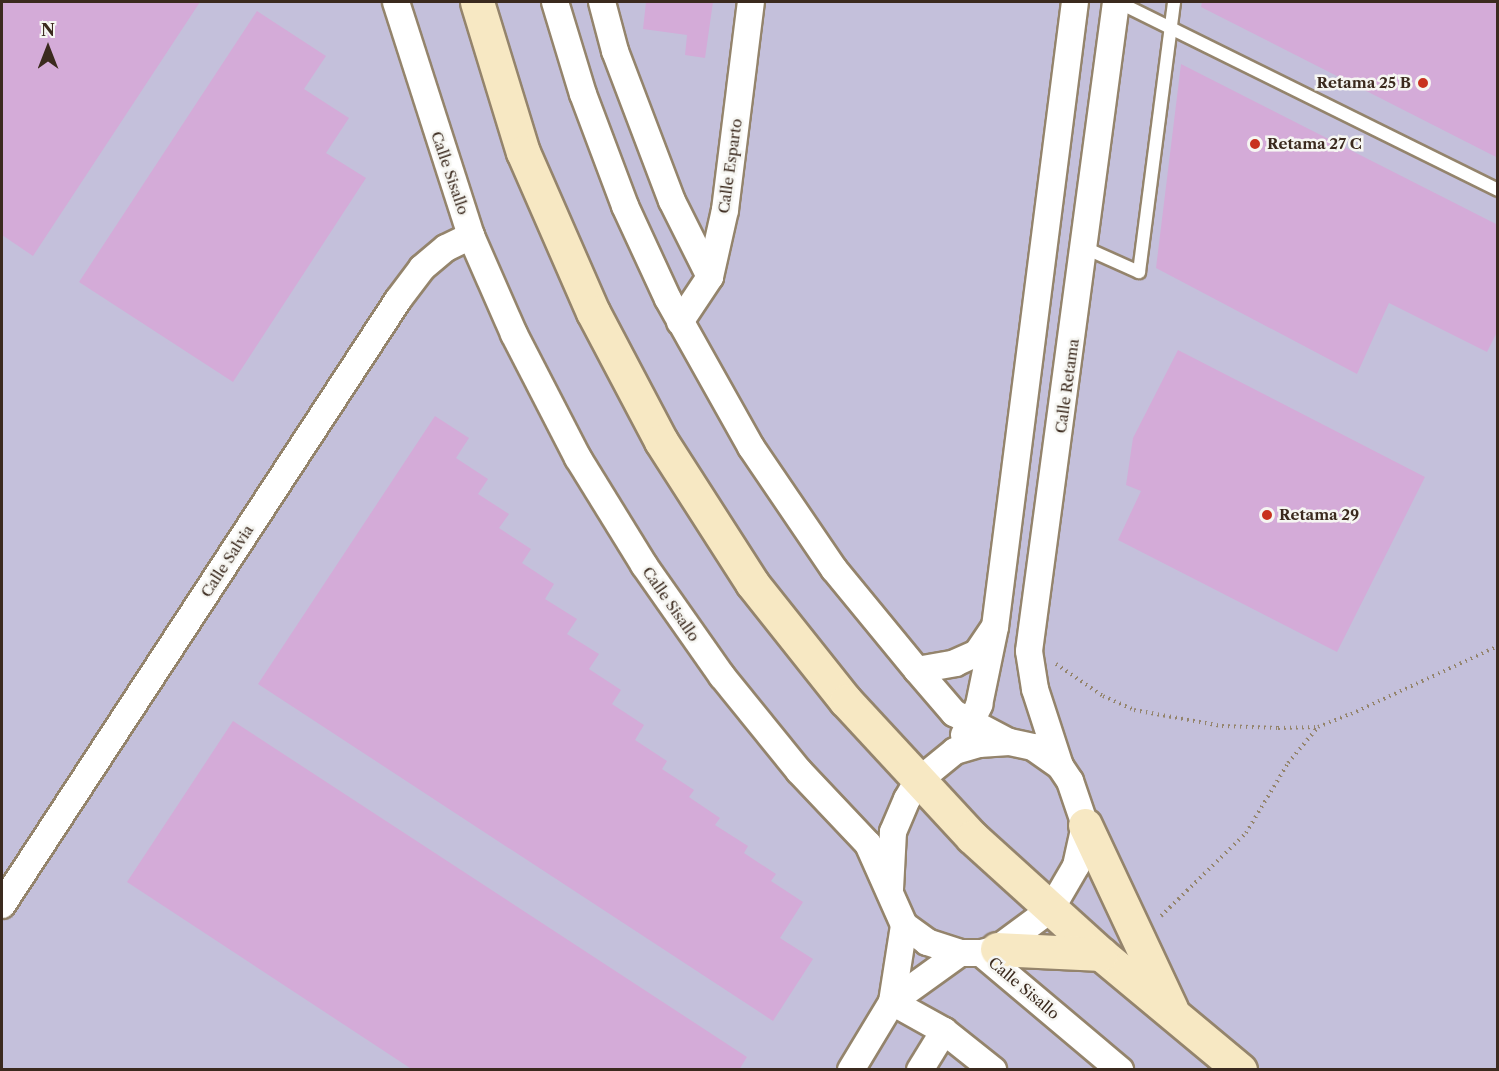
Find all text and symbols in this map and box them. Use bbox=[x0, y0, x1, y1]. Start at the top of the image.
north arrow bbox=[18, 18, 78, 78]
text: N bbox=[41, 20, 55, 40]
place label: Retama 25 B bbox=[1316, 74, 1411, 92]
marker: Retama 25 B bbox=[1416, 76, 1430, 90]
street label: Calle Esparto bbox=[714, 117, 746, 215]
street label: Calle Sisallo bbox=[427, 129, 473, 217]
place label: Retama 27 C bbox=[1267, 135, 1362, 153]
marker: Retama 27 C bbox=[1248, 137, 1262, 151]
street label: Calle Retama bbox=[1051, 338, 1083, 434]
place label: Retama 29 bbox=[1279, 506, 1359, 524]
marker: Retama 29 bbox=[1260, 508, 1274, 522]
street label: Calle Salvia bbox=[197, 521, 257, 601]
street label: Calle Sisallo bbox=[639, 563, 703, 645]
street label: Calle Sisallo bbox=[985, 953, 1063, 1023]

